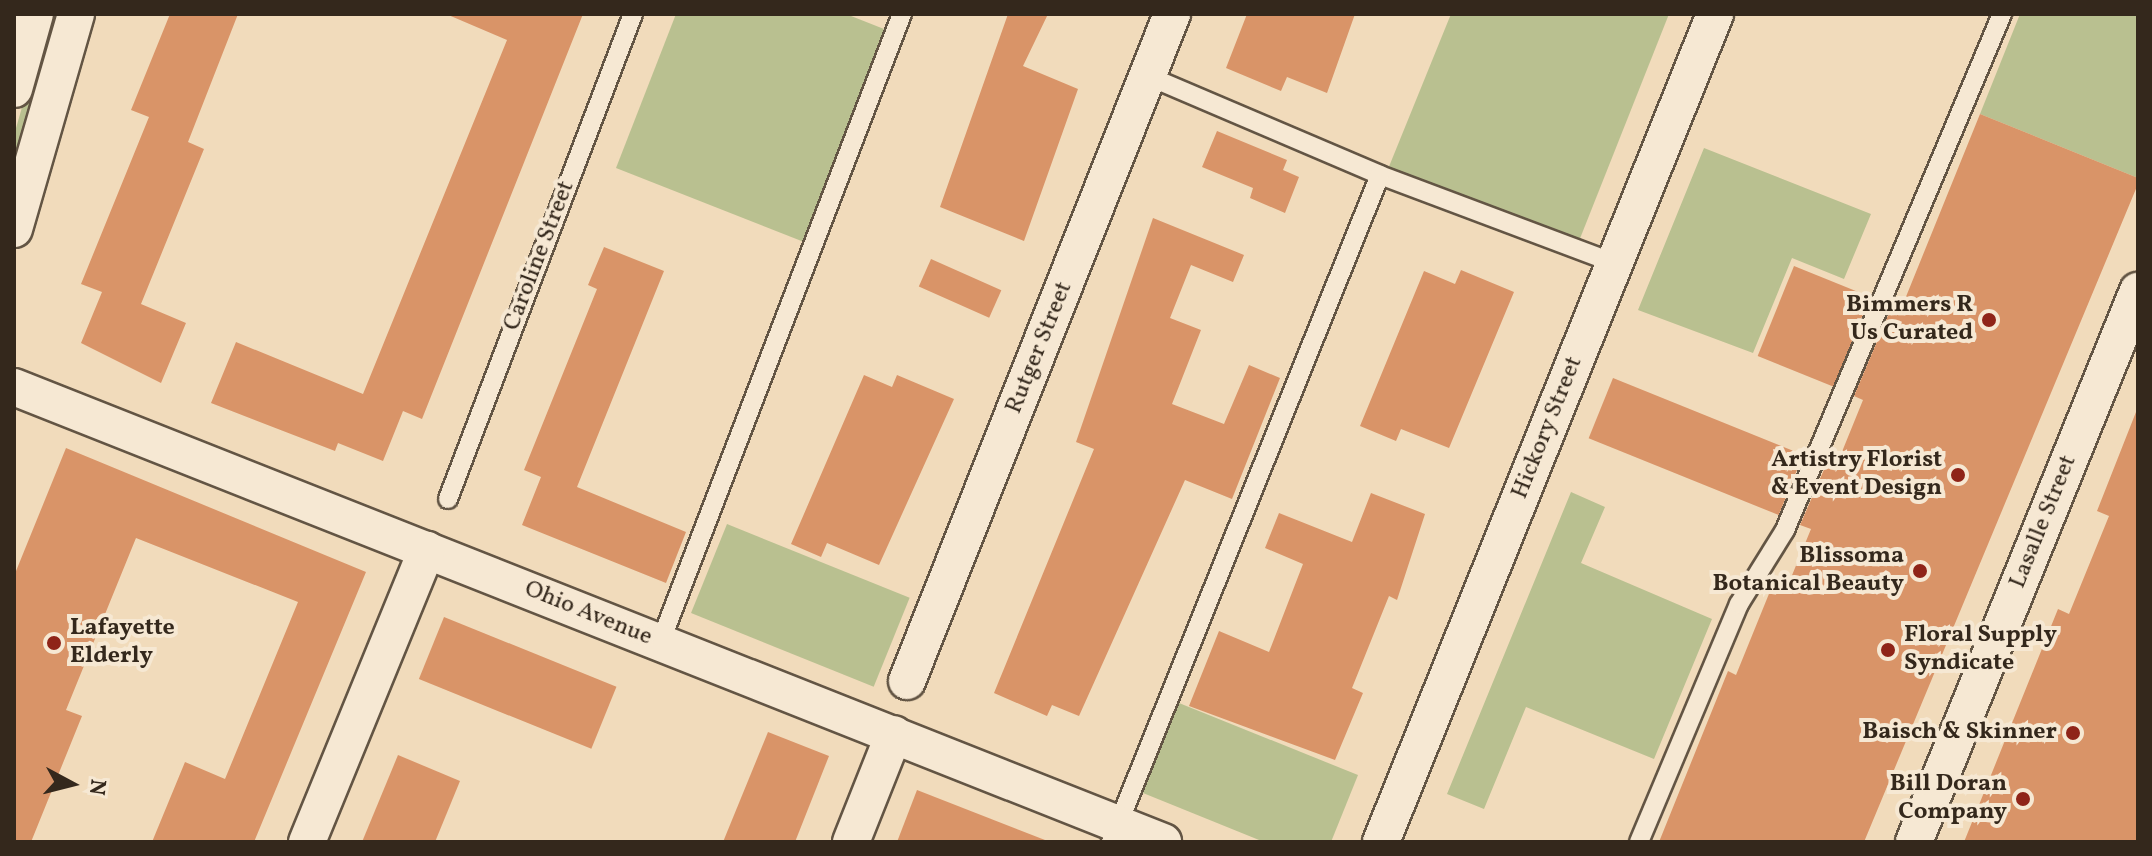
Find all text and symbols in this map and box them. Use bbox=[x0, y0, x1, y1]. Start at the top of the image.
street label: Caroline Street bbox=[498, 177, 582, 335]
street label: Rutger Street bbox=[1000, 278, 1080, 418]
place label: Bimmers R Us Curated bbox=[1846, 292, 1973, 348]
marker: Bimmers R Us Curated bbox=[1980, 311, 1998, 329]
street label: Hickory Street bbox=[1506, 352, 1590, 504]
place label: Artistry Florist & Event Design bbox=[1771, 447, 1942, 503]
street label: Lasalle Street bbox=[2004, 451, 2084, 593]
marker: Artistry Florist & Event Design bbox=[1949, 466, 1967, 484]
place label: Blissoma Botanical Beauty bbox=[1712, 543, 1904, 599]
marker: Blissoma Botanical Beauty bbox=[1911, 562, 1929, 580]
street label: Ohio Avenue bbox=[520, 575, 656, 653]
place label: Lafayette Elderly bbox=[70, 615, 175, 671]
place label: Floral Supply Syndicate bbox=[1904, 622, 2057, 678]
marker: Lafayette Elderly bbox=[45, 634, 63, 652]
marker: Floral Supply Syndicate bbox=[1879, 641, 1897, 659]
place label: Baisch & Skinner bbox=[1862, 719, 2057, 747]
marker: Baisch & Skinner bbox=[2064, 724, 2082, 742]
north arrow bbox=[32, 744, 112, 824]
place label: Bill Doran Company bbox=[1890, 771, 2007, 827]
text: N bbox=[80, 777, 113, 797]
marker: Bill Doran Company bbox=[2014, 790, 2032, 808]

